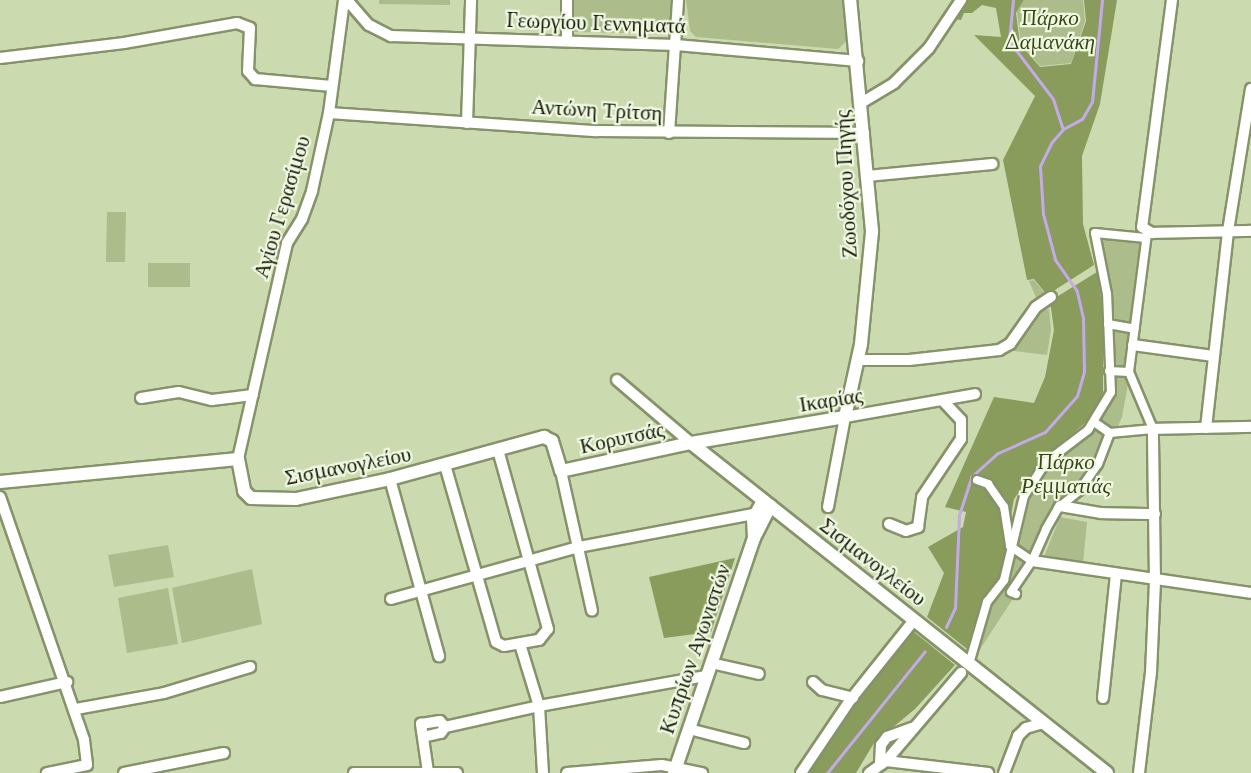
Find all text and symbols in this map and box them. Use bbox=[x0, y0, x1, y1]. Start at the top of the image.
park label: Πάρκο Δαμανάκη bbox=[1005, 5, 1095, 55]
street label: Γεωργίου Γεννηματά bbox=[506, 7, 686, 39]
street label: Αντώνη Τρίτση bbox=[531, 94, 663, 126]
street label: Ζωοδόχου Πηγής bbox=[830, 109, 862, 259]
street label: Αγίου Γερασίμου bbox=[248, 133, 316, 281]
street label: Ικαρίας bbox=[798, 383, 864, 417]
street label: Κορυτσάς bbox=[578, 417, 666, 459]
street label: Σισμανογλείου bbox=[283, 441, 413, 491]
park label: Πάρκο Ρεμματιάς bbox=[1021, 449, 1111, 499]
street label: Σισμανογλείου bbox=[815, 513, 931, 611]
street label: Κυπρίων Αγωνιστών bbox=[654, 561, 736, 737]

